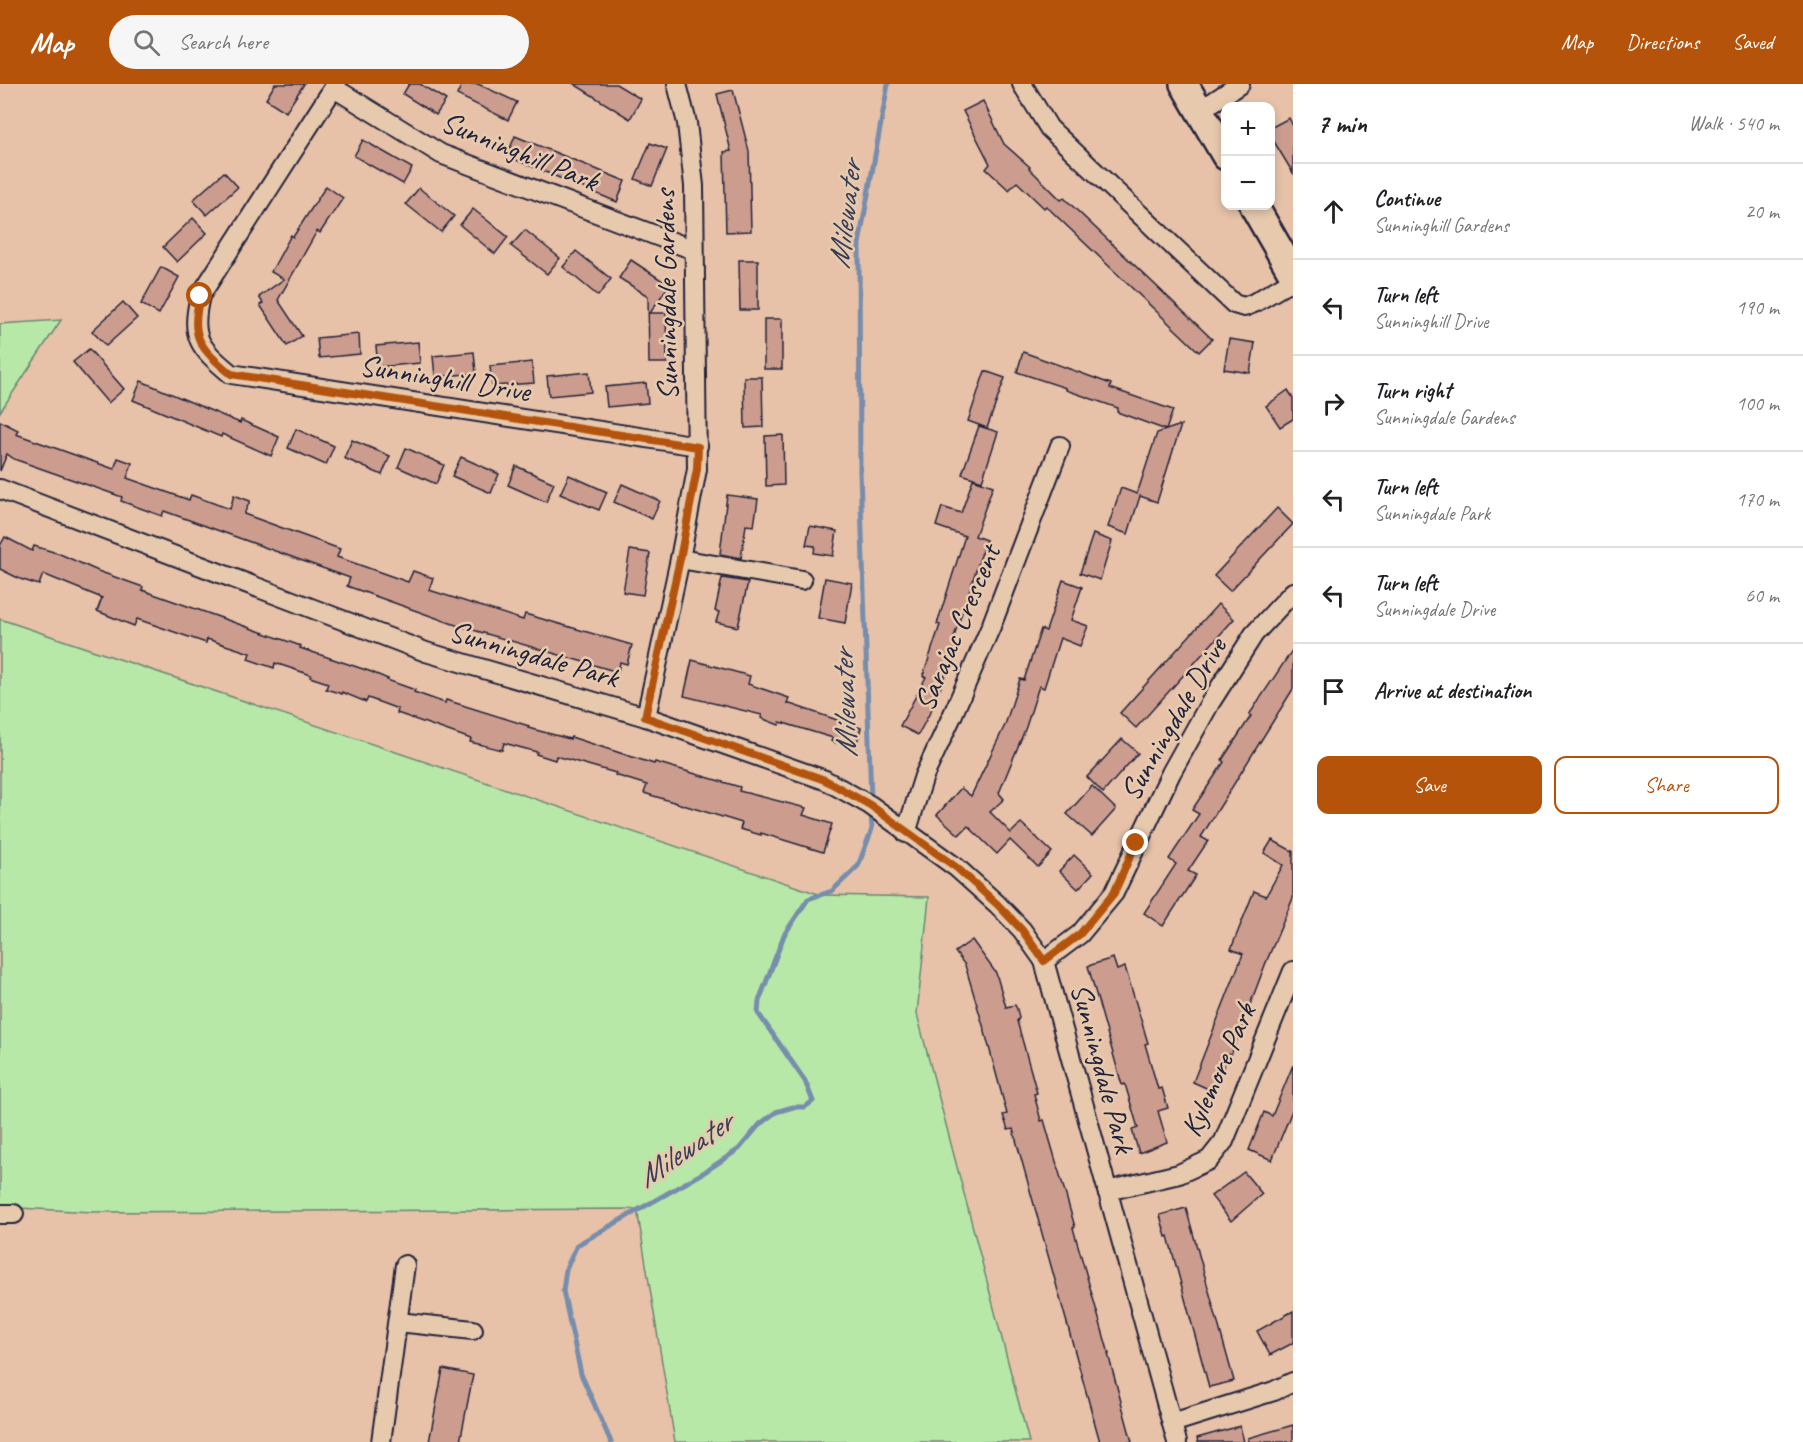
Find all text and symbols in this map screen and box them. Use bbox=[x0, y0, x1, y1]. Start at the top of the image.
search box bbox=[109, 15, 529, 69]
text: Map bbox=[30, 25, 73, 60]
icon: search bbox=[130, 26, 163, 59]
text: Search here bbox=[178, 28, 268, 56]
text: Map bbox=[1561, 29, 1593, 55]
text: Directions bbox=[1626, 29, 1699, 55]
text: Saved bbox=[1732, 29, 1773, 55]
street label: Sunninghill Park bbox=[436, 102, 606, 200]
map controls bbox=[1221, 102, 1275, 210]
button: + bbox=[1221, 102, 1275, 156]
text: 7 min bbox=[1317, 107, 1367, 140]
text: Walk · 540 m bbox=[1689, 111, 1779, 136]
water label: Milewater bbox=[818, 154, 872, 271]
button: − bbox=[1221, 156, 1275, 210]
text: Continue bbox=[1374, 185, 1440, 213]
street label: Sunningdale Gardens bbox=[645, 187, 687, 401]
icon: ahead bbox=[1317, 195, 1350, 228]
text: 20 m bbox=[1745, 199, 1779, 224]
text: Sunninghill Gardens bbox=[1374, 213, 1509, 238]
text: Turn left bbox=[1374, 281, 1438, 309]
route start bbox=[186, 282, 212, 308]
icon: left bbox=[1317, 291, 1350, 324]
text: 190 m bbox=[1736, 295, 1779, 320]
text: Sunninghill Drive bbox=[1374, 309, 1489, 334]
street label: Sunninghill Drive bbox=[357, 346, 535, 411]
text: Turn right bbox=[1374, 377, 1451, 405]
icon: right bbox=[1317, 387, 1350, 420]
text: 100 m bbox=[1736, 391, 1779, 416]
text: Sunningdale Gardens bbox=[1374, 405, 1514, 430]
text: Turn left bbox=[1374, 473, 1438, 501]
icon: left bbox=[1317, 483, 1350, 516]
text: 170 m bbox=[1736, 487, 1779, 512]
text: Sunningdale Park bbox=[1374, 501, 1490, 526]
street label: Sarajac Crescent bbox=[905, 537, 1010, 717]
text: Turn left bbox=[1374, 569, 1438, 597]
icon: left bbox=[1317, 579, 1350, 612]
text: 60 m bbox=[1745, 583, 1779, 608]
text: Sunningdale Drive bbox=[1374, 597, 1495, 622]
street label: Sunningdale Park bbox=[445, 612, 625, 697]
street label: Sunningdale Drive bbox=[1111, 629, 1236, 807]
water label: Milewater bbox=[822, 644, 867, 758]
icon: arrive bbox=[1317, 675, 1350, 708]
text: Arrive at destination bbox=[1374, 677, 1531, 705]
button: Save bbox=[1317, 756, 1542, 814]
button: Share bbox=[1554, 756, 1779, 814]
route end bbox=[1122, 829, 1148, 855]
street label: Sunningdale Park bbox=[1062, 979, 1144, 1159]
street label: Kylemore Park bbox=[1172, 996, 1265, 1143]
water label: Milewater bbox=[628, 1099, 745, 1196]

